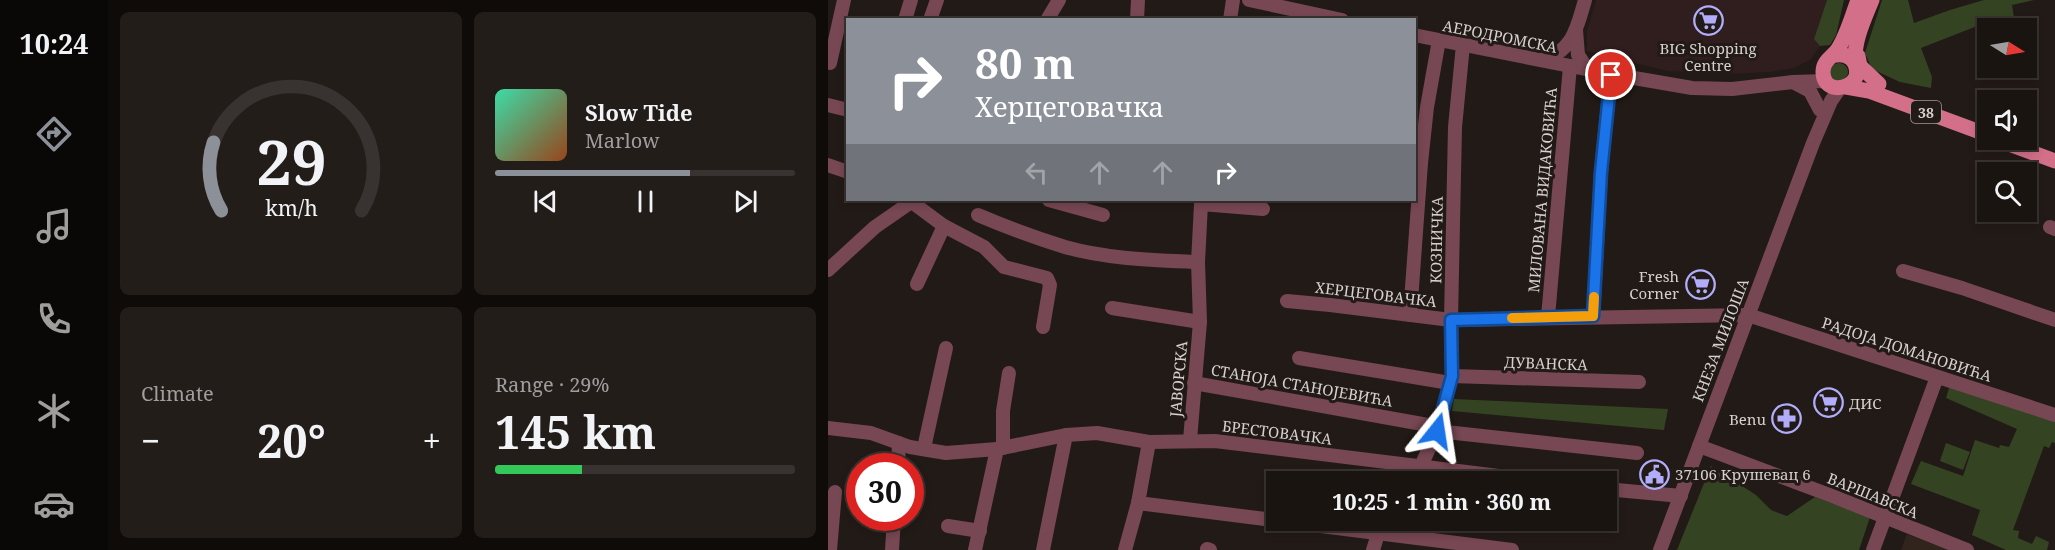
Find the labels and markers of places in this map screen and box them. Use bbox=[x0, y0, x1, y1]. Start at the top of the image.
supermarket icon: BIG Shopping Centre bbox=[1692, 5, 1724, 37]
place label: BIG Shopping Centre bbox=[1659, 38, 1757, 75]
pin bbox=[1585, 49, 1636, 100]
place label: Fresh Corner bbox=[1629, 266, 1679, 303]
supermarket icon: Fresh Corner bbox=[1684, 269, 1716, 301]
supermarket icon: ДИС bbox=[1812, 387, 1844, 419]
place label: ДИС bbox=[1849, 393, 1881, 413]
pharmacy icon: Benu bbox=[1771, 403, 1803, 435]
place label: Benu bbox=[1729, 409, 1766, 429]
public building icon: 37106 Крушевац 6 bbox=[1638, 458, 1670, 490]
place label: 37106 Крушевац 6 bbox=[1675, 464, 1811, 484]

